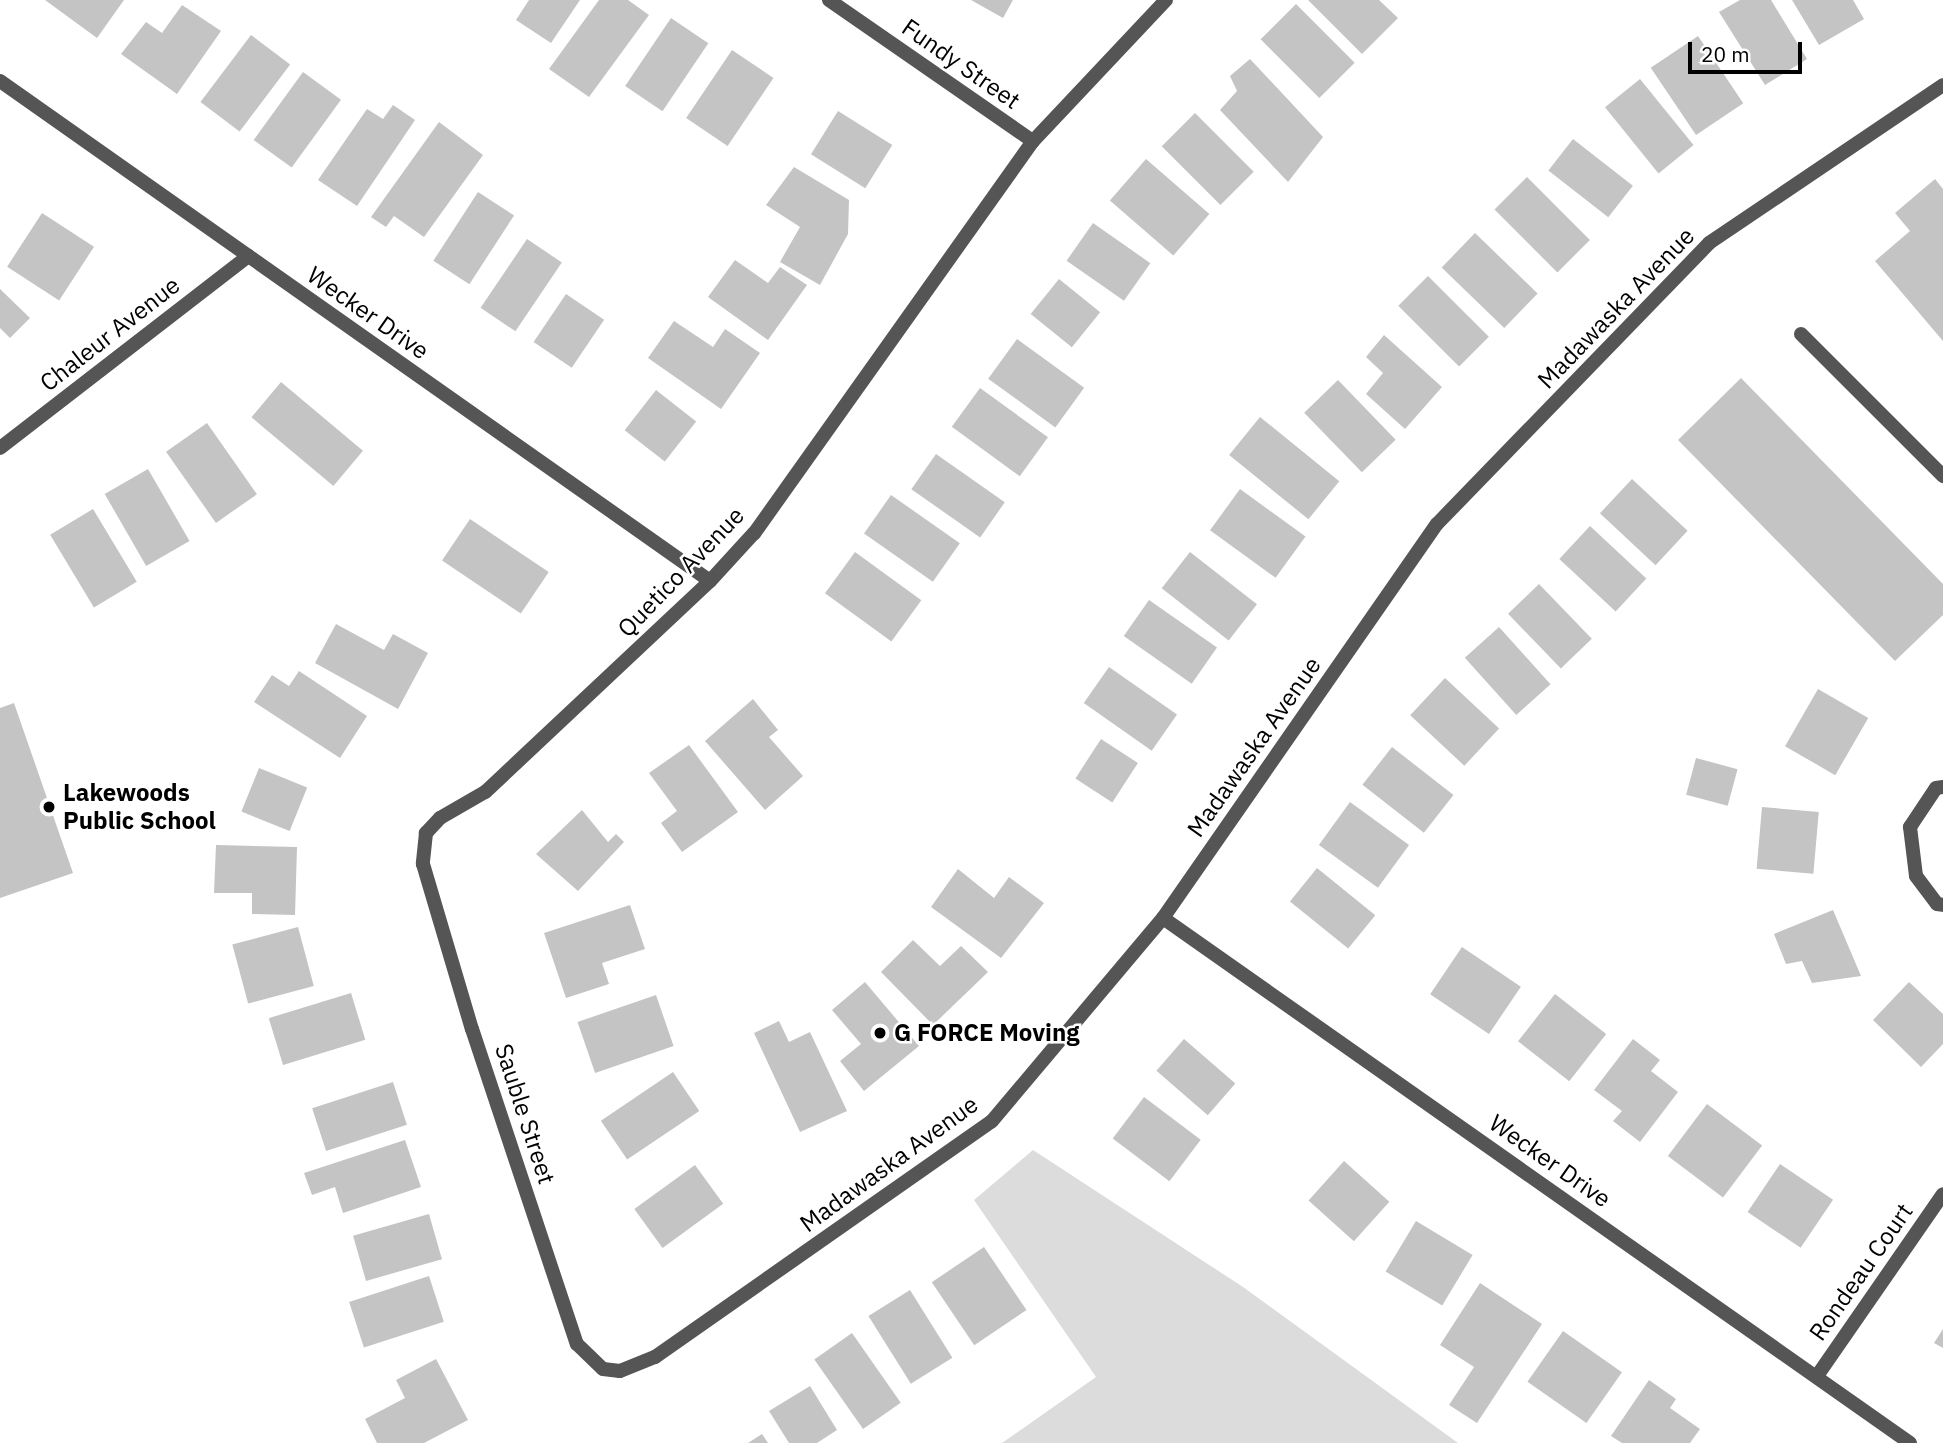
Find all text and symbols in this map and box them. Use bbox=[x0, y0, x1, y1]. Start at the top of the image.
street label: Fundy Street bbox=[896, 13, 1026, 115]
scale bar bbox=[1691, 28, 1805, 72]
text: 20 m bbox=[1701, 40, 1750, 68]
street label: Madawaska Avenue bbox=[1532, 221, 1700, 395]
street label: Wecker Drive bbox=[302, 261, 434, 365]
street label: Chaleur Avenue bbox=[34, 271, 186, 397]
street label: Quetico Avenue bbox=[612, 501, 750, 643]
street label: Madawaska Avenue bbox=[1181, 652, 1327, 842]
place label: Lakewoods Public School bbox=[63, 779, 216, 835]
marker: Lakewoods Public School bbox=[41, 799, 57, 815]
place label: G FORCE Moving bbox=[894, 1019, 1079, 1047]
marker: G FORCE Moving bbox=[872, 1025, 888, 1041]
street label: Sauble Street bbox=[489, 1040, 561, 1188]
street label: Madawaska Avenue bbox=[794, 1090, 984, 1238]
street label: Wecker Drive bbox=[1484, 1109, 1616, 1213]
street label: Rondeau Court bbox=[1803, 1198, 1919, 1346]

